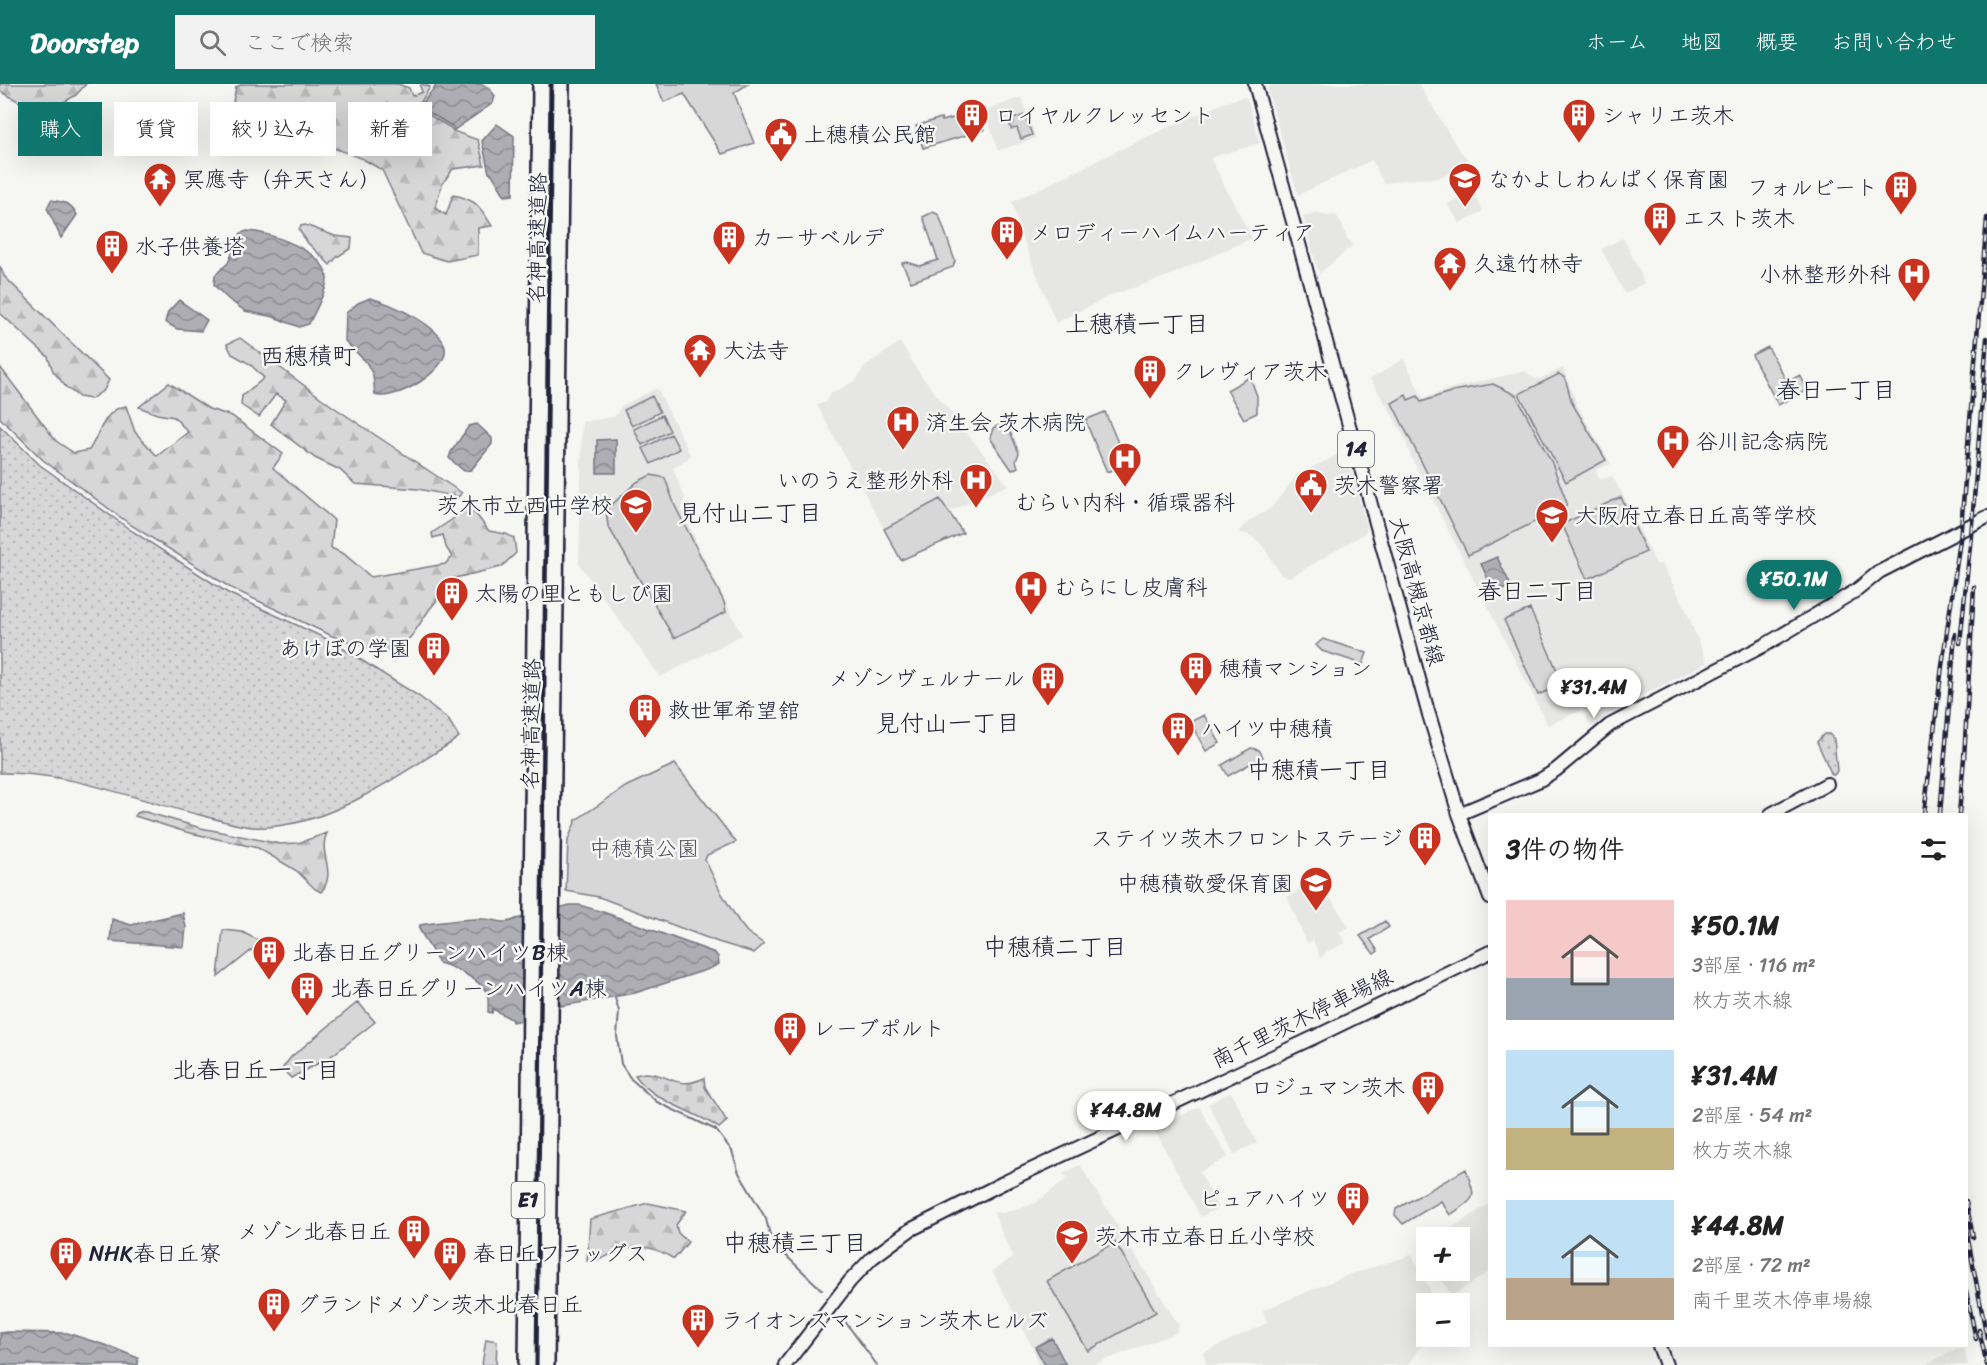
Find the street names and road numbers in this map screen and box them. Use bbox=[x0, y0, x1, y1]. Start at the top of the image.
street label: 名神高速道路 bbox=[516, 172, 558, 304]
road number: 14 bbox=[1338, 431, 1374, 467]
street label: 大阪高槻京都線 bbox=[1378, 512, 1456, 670]
street label: 名神高速道路 bbox=[510, 658, 552, 790]
street label: 南千里茨木停車場線 bbox=[1204, 957, 1400, 1079]
road number: E1 bbox=[512, 1182, 544, 1218]

